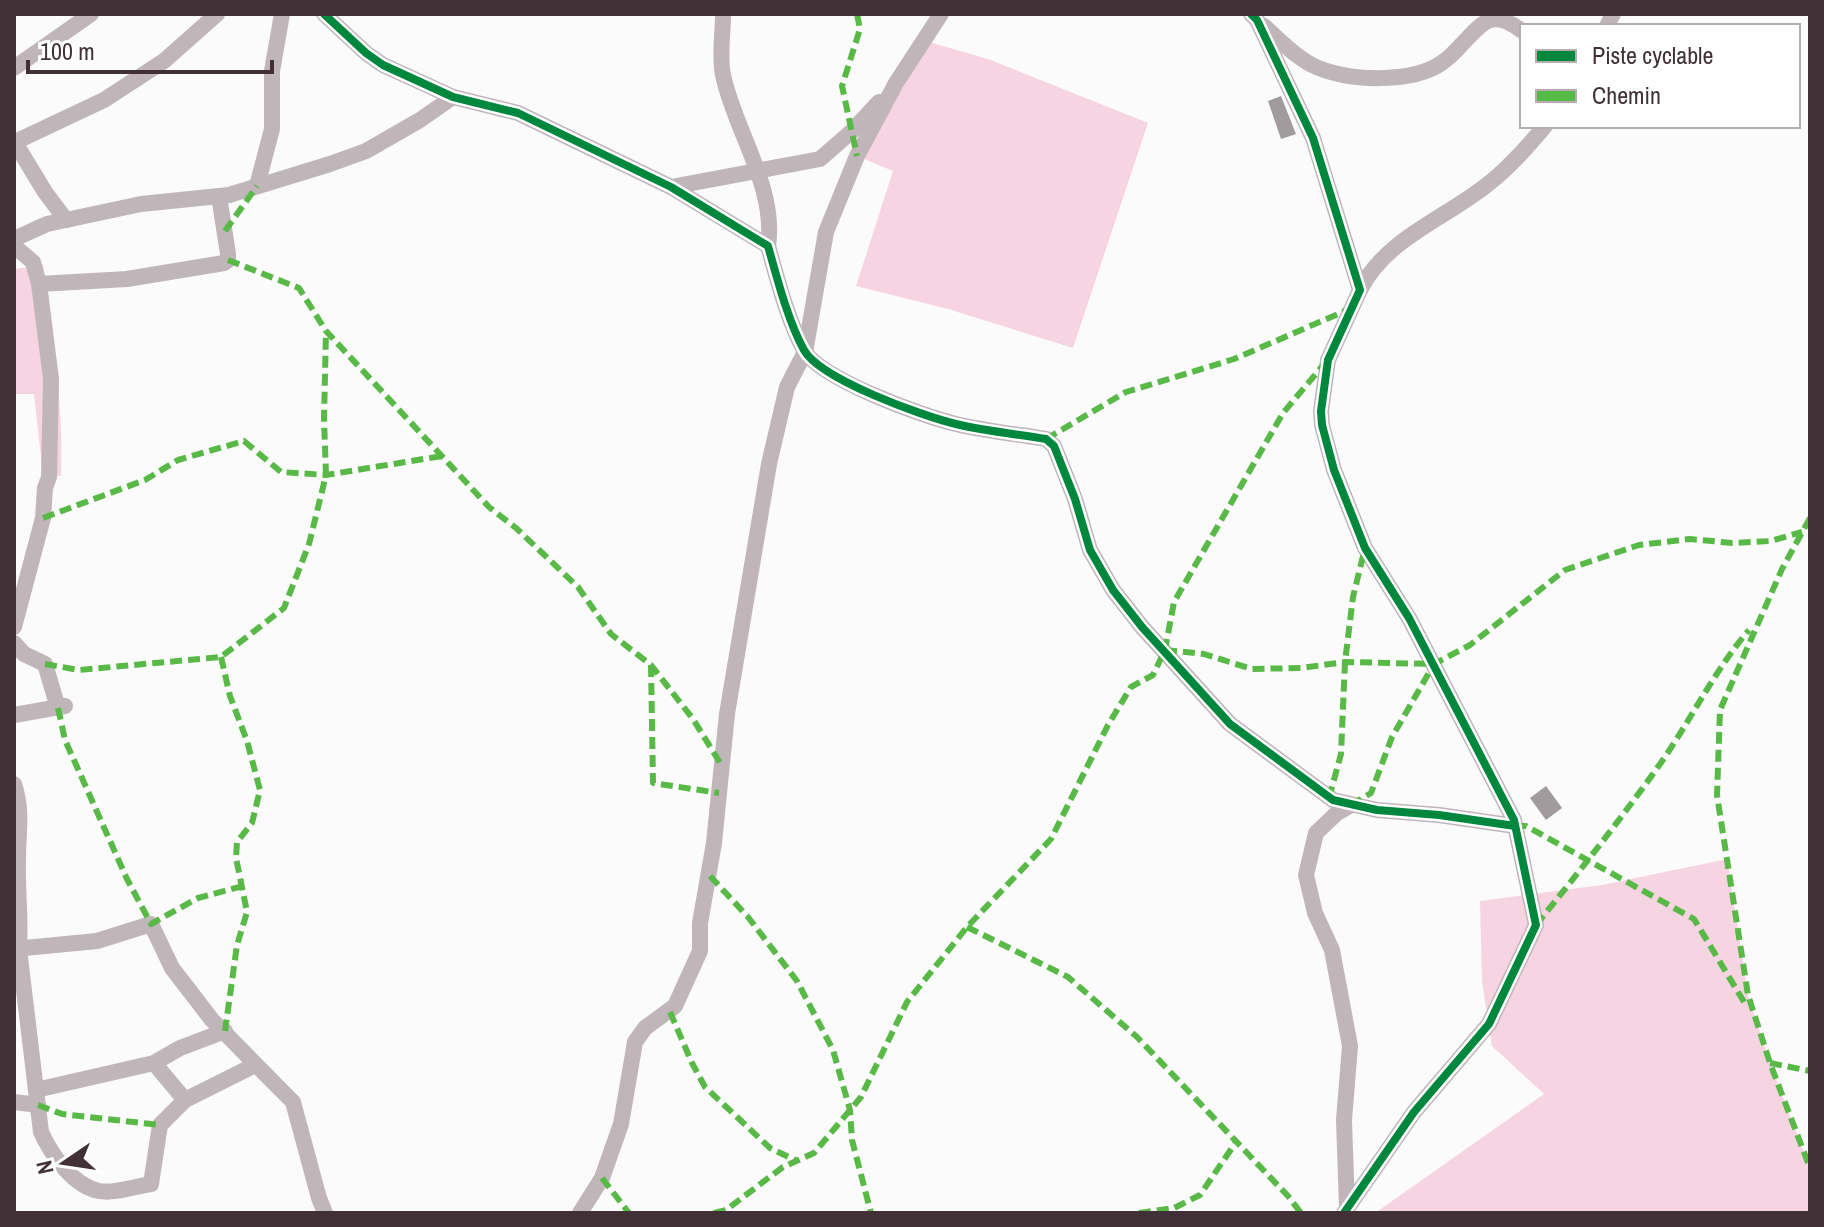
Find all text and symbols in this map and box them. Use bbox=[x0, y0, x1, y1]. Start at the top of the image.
scale bar bbox=[28, 24, 272, 74]
legend bbox=[1520, 24, 1800, 128]
text: 100 m bbox=[40, 35, 95, 67]
text: Piste cyclable bbox=[1592, 39, 1713, 71]
text: Chemin bbox=[1592, 79, 1661, 111]
north arrow bbox=[24, 1123, 104, 1203]
text: N bbox=[28, 1158, 61, 1177]

